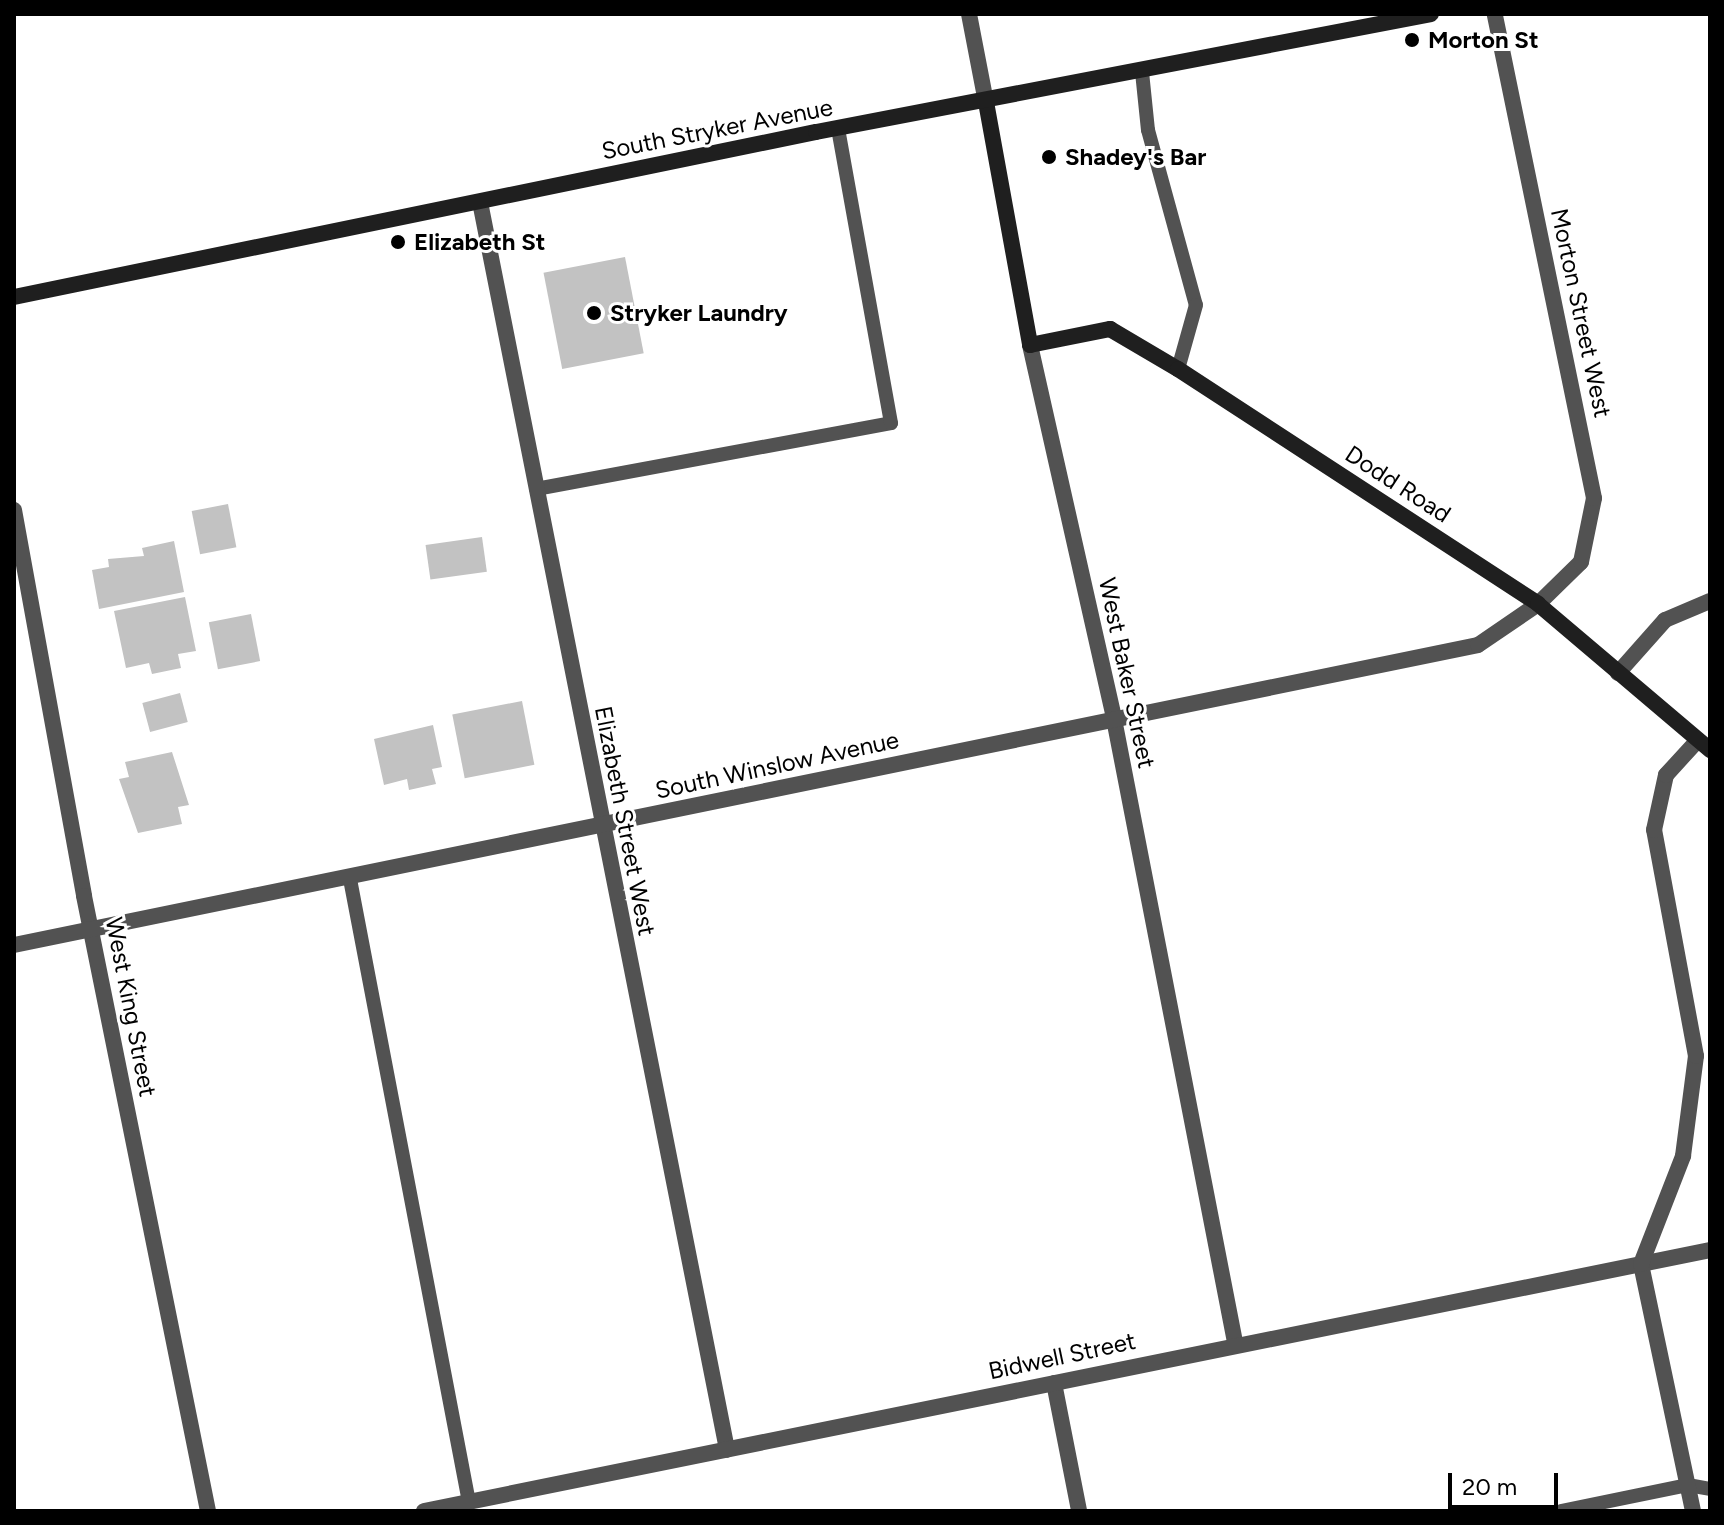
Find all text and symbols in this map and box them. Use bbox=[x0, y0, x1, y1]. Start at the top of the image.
place label: Morton St bbox=[1428, 26, 1539, 54]
marker: Morton St bbox=[1403, 31, 1421, 49]
street label: South Stryker Avenue bbox=[599, 92, 835, 166]
place label: Shadey's Bar bbox=[1065, 143, 1206, 171]
marker: Shadey's Bar bbox=[1040, 148, 1058, 166]
street label: Morton Street West bbox=[1545, 206, 1617, 420]
place label: Elizabeth St bbox=[414, 228, 545, 256]
marker: Elizabeth St bbox=[389, 233, 407, 251]
place label: Stryker Laundry bbox=[610, 299, 788, 327]
marker: Stryker Laundry bbox=[585, 304, 603, 322]
street label: Dodd Road bbox=[1340, 439, 1456, 529]
street label: West Baker Street bbox=[1093, 575, 1161, 771]
street label: Elizabeth Street West bbox=[589, 704, 661, 938]
street label: South Winslow Avenue bbox=[653, 725, 901, 805]
street label: West King Street bbox=[99, 915, 163, 1099]
street label: Bidwell Street bbox=[986, 1326, 1138, 1386]
scale bar bbox=[1452, 1457, 1562, 1507]
text: 20 m bbox=[1462, 1472, 1517, 1501]

